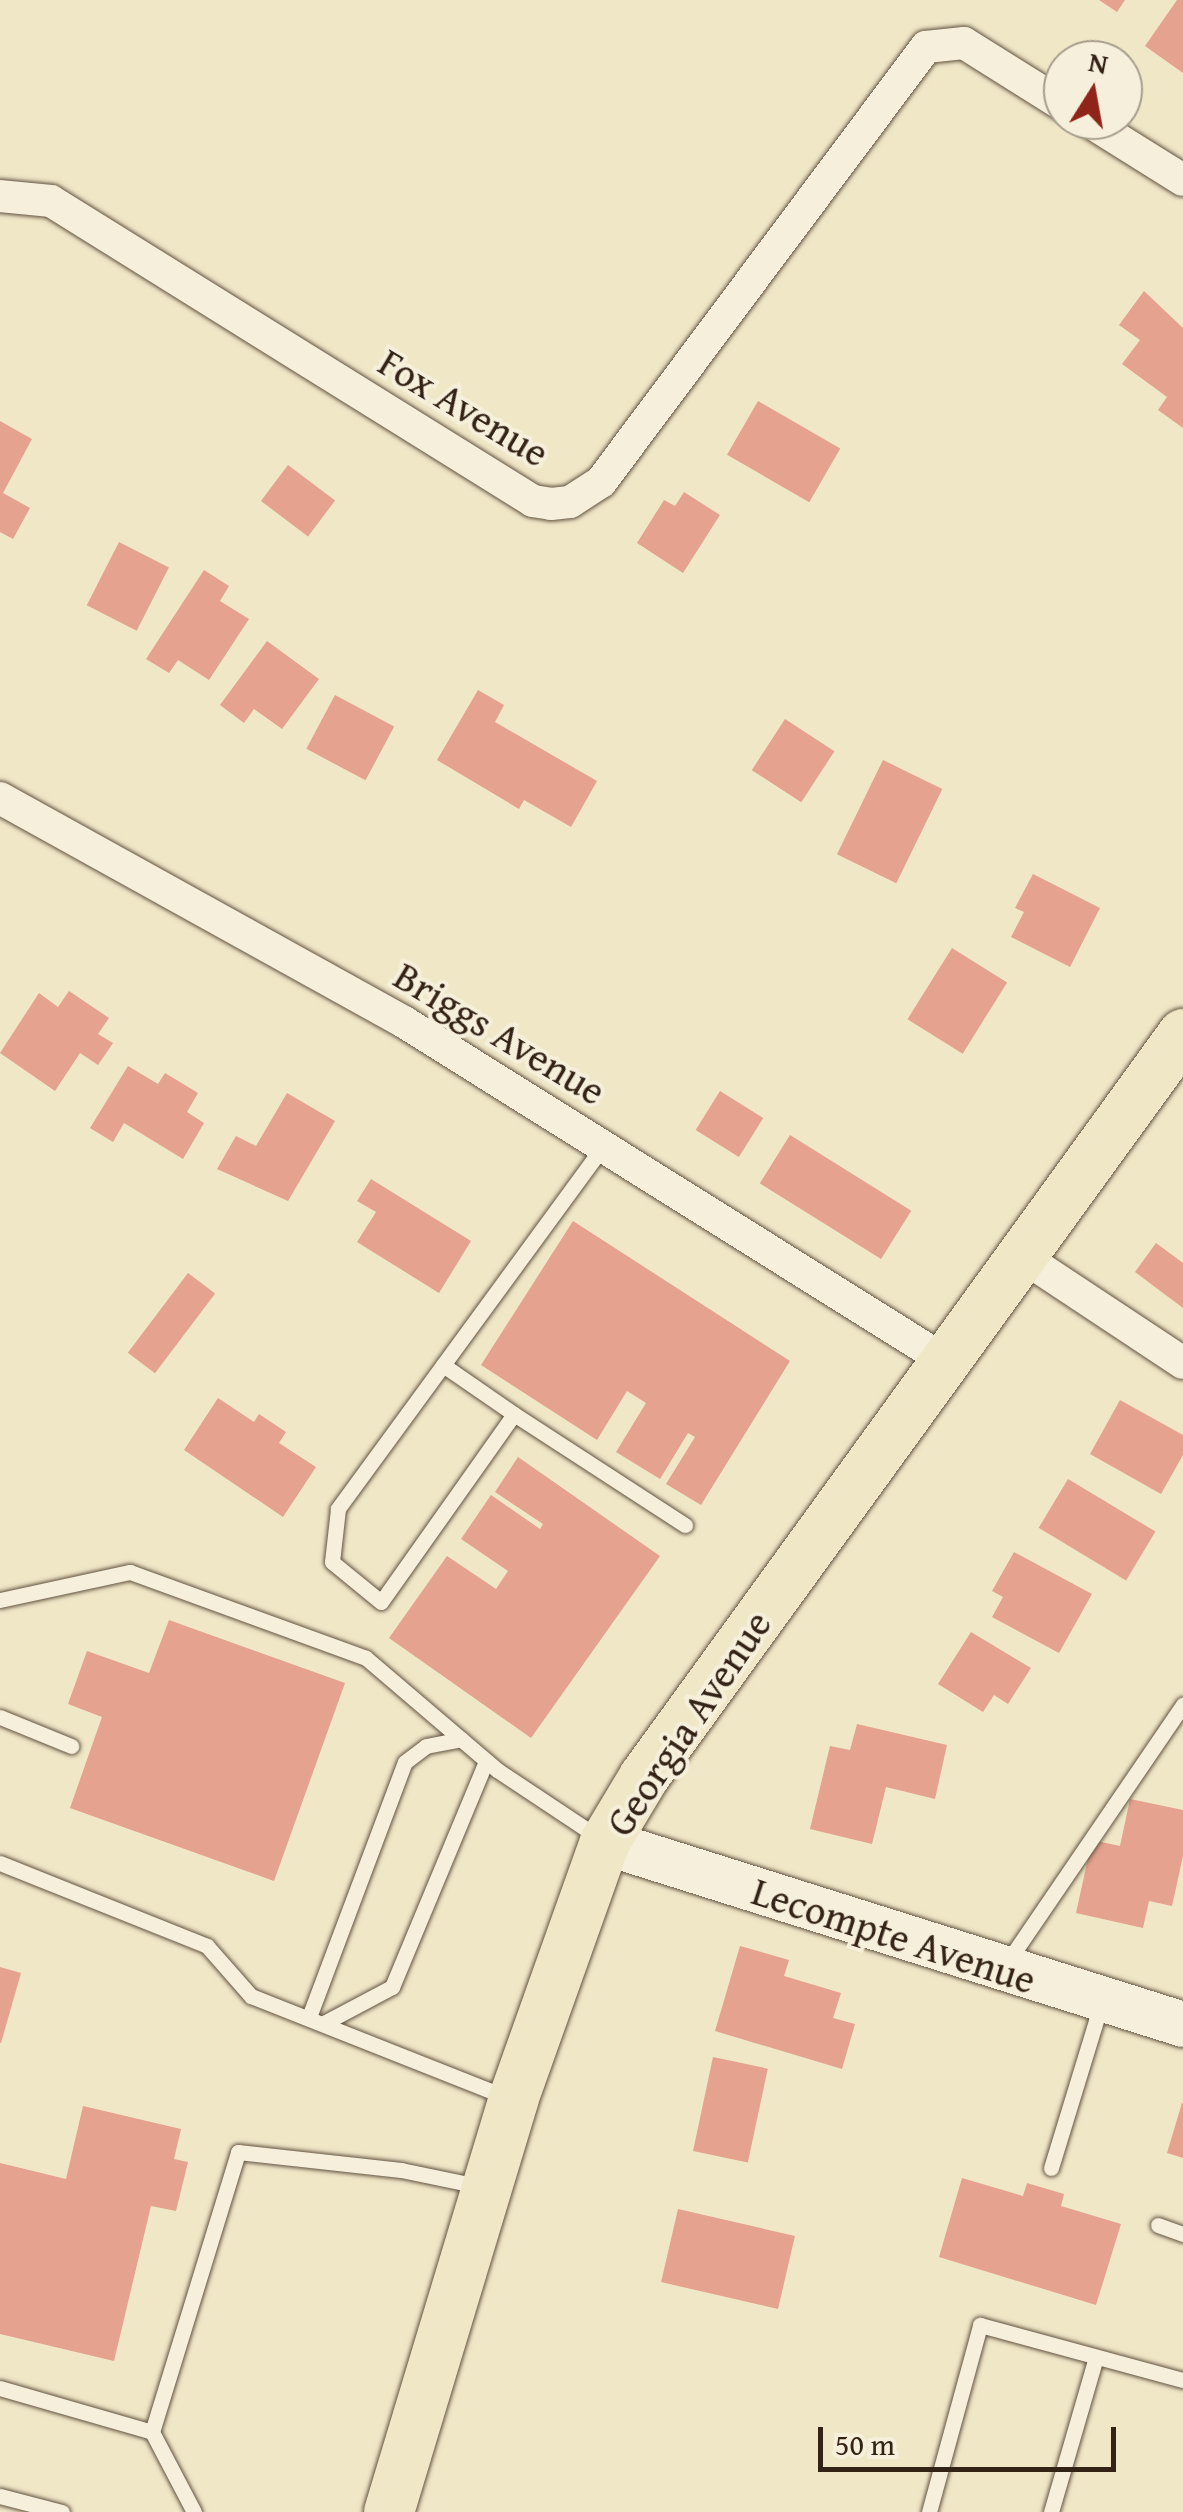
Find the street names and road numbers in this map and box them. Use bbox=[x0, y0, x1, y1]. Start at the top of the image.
street label: Fox Avenue bbox=[370, 338, 558, 476]
street label: Briggs Avenue bbox=[386, 951, 614, 1115]
street label: Georgia Avenue bbox=[595, 1601, 781, 1845]
street label: Lecompte Avenue bbox=[746, 1867, 1042, 2003]

